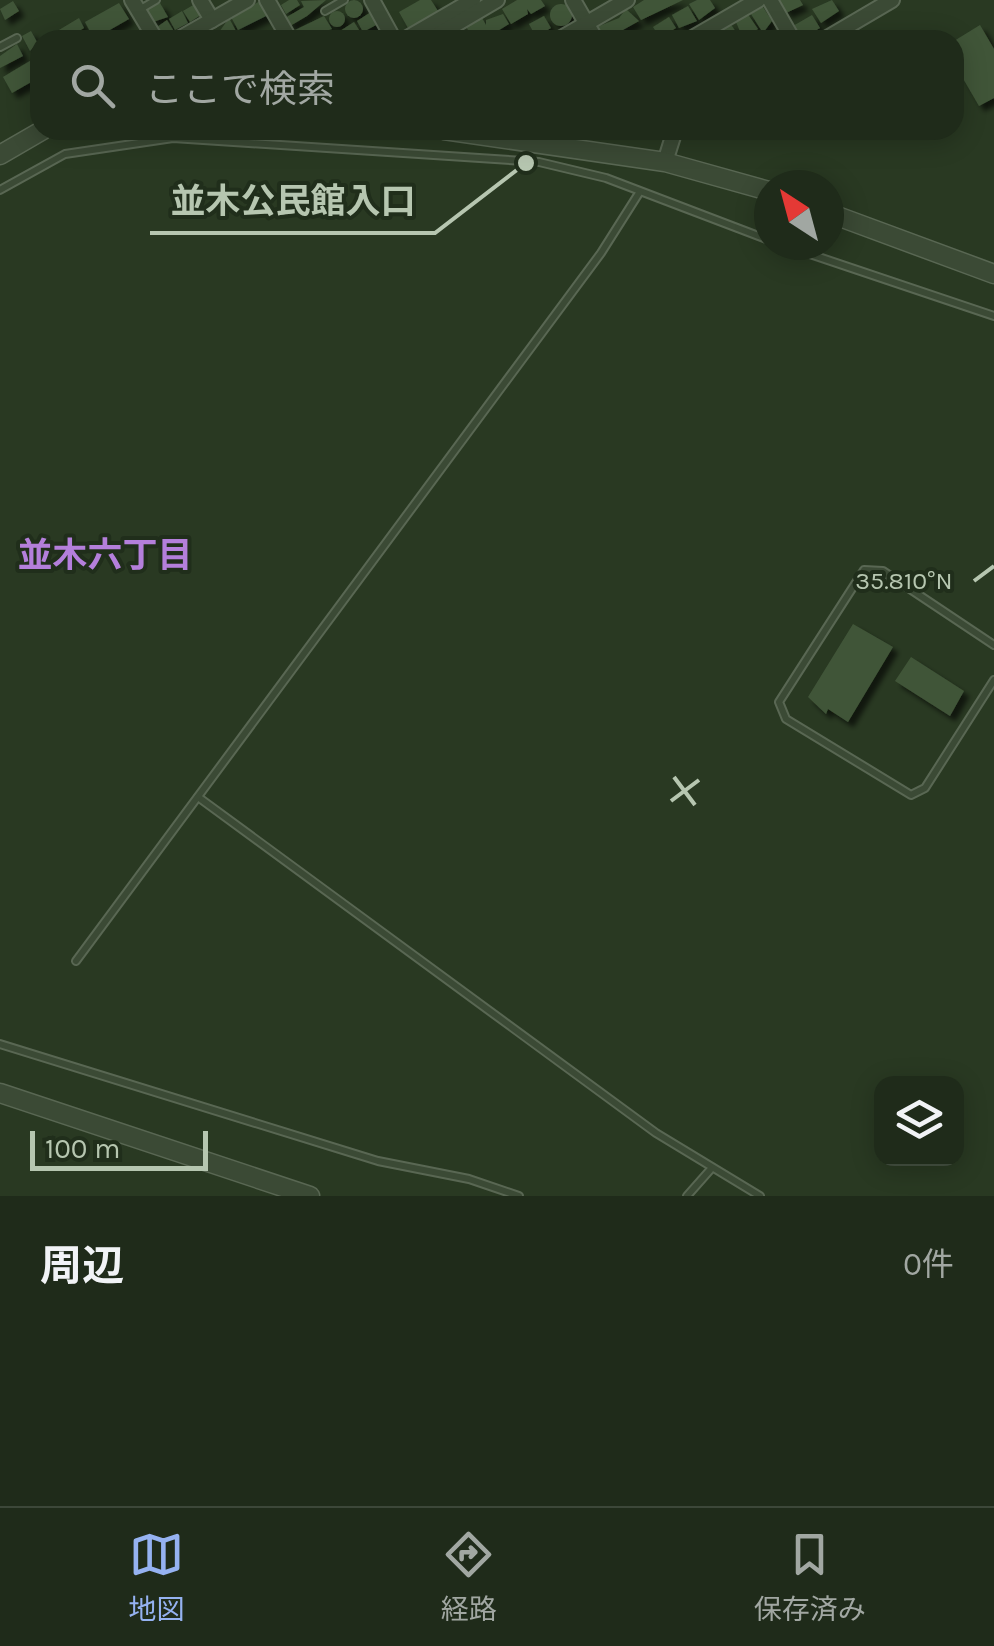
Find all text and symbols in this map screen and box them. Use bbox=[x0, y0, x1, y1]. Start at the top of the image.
search box bbox=[30, 30, 964, 140]
icon: search bbox=[65, 58, 120, 113]
text: ここで検索 bbox=[145, 67, 335, 112]
callout: 並木公民館入口 bbox=[150, 168, 435, 233]
north arrow bbox=[754, 170, 844, 260]
text: 並木公民館入口 bbox=[170, 181, 416, 222]
district label: 並木六丁目 bbox=[17, 535, 193, 576]
text: 35.810°N bbox=[855, 566, 953, 595]
map controls bbox=[874, 1076, 964, 1166]
button: layers bbox=[874, 1076, 964, 1166]
scale bar bbox=[30, 1126, 208, 1170]
text: 100 m bbox=[45, 1132, 120, 1165]
text: 周辺 bbox=[40, 1241, 124, 1291]
text: 0件 bbox=[903, 1246, 954, 1283]
tab: 地図 bbox=[128, 1527, 184, 1627]
tab: 経路 bbox=[441, 1527, 497, 1627]
tab: 保存済み bbox=[754, 1527, 866, 1627]

